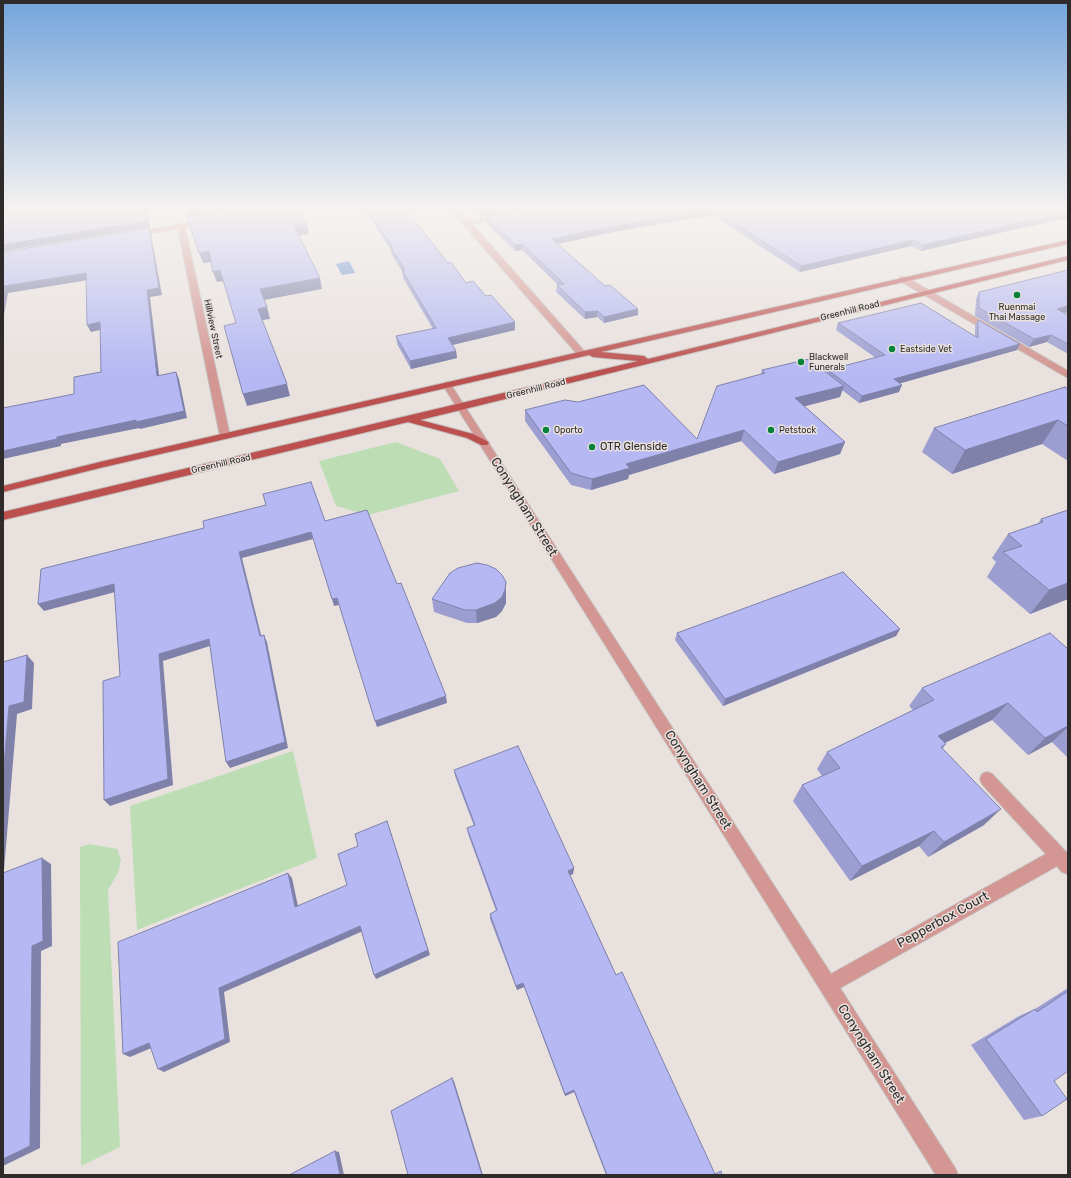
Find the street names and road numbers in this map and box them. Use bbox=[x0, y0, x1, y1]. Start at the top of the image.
street label: Hillview Street bbox=[201, 298, 225, 360]
street label: Greenhill Road bbox=[819, 298, 881, 324]
street label: Greenhill Road bbox=[505, 376, 567, 402]
street label: Greenhill Road bbox=[190, 452, 252, 476]
street label: Conyngham Street bbox=[487, 455, 561, 559]
street label: Conyngham Street bbox=[661, 728, 735, 832]
street label: Pepperbox Court bbox=[894, 888, 992, 952]
street label: Conyngham Street bbox=[834, 1002, 908, 1106]

